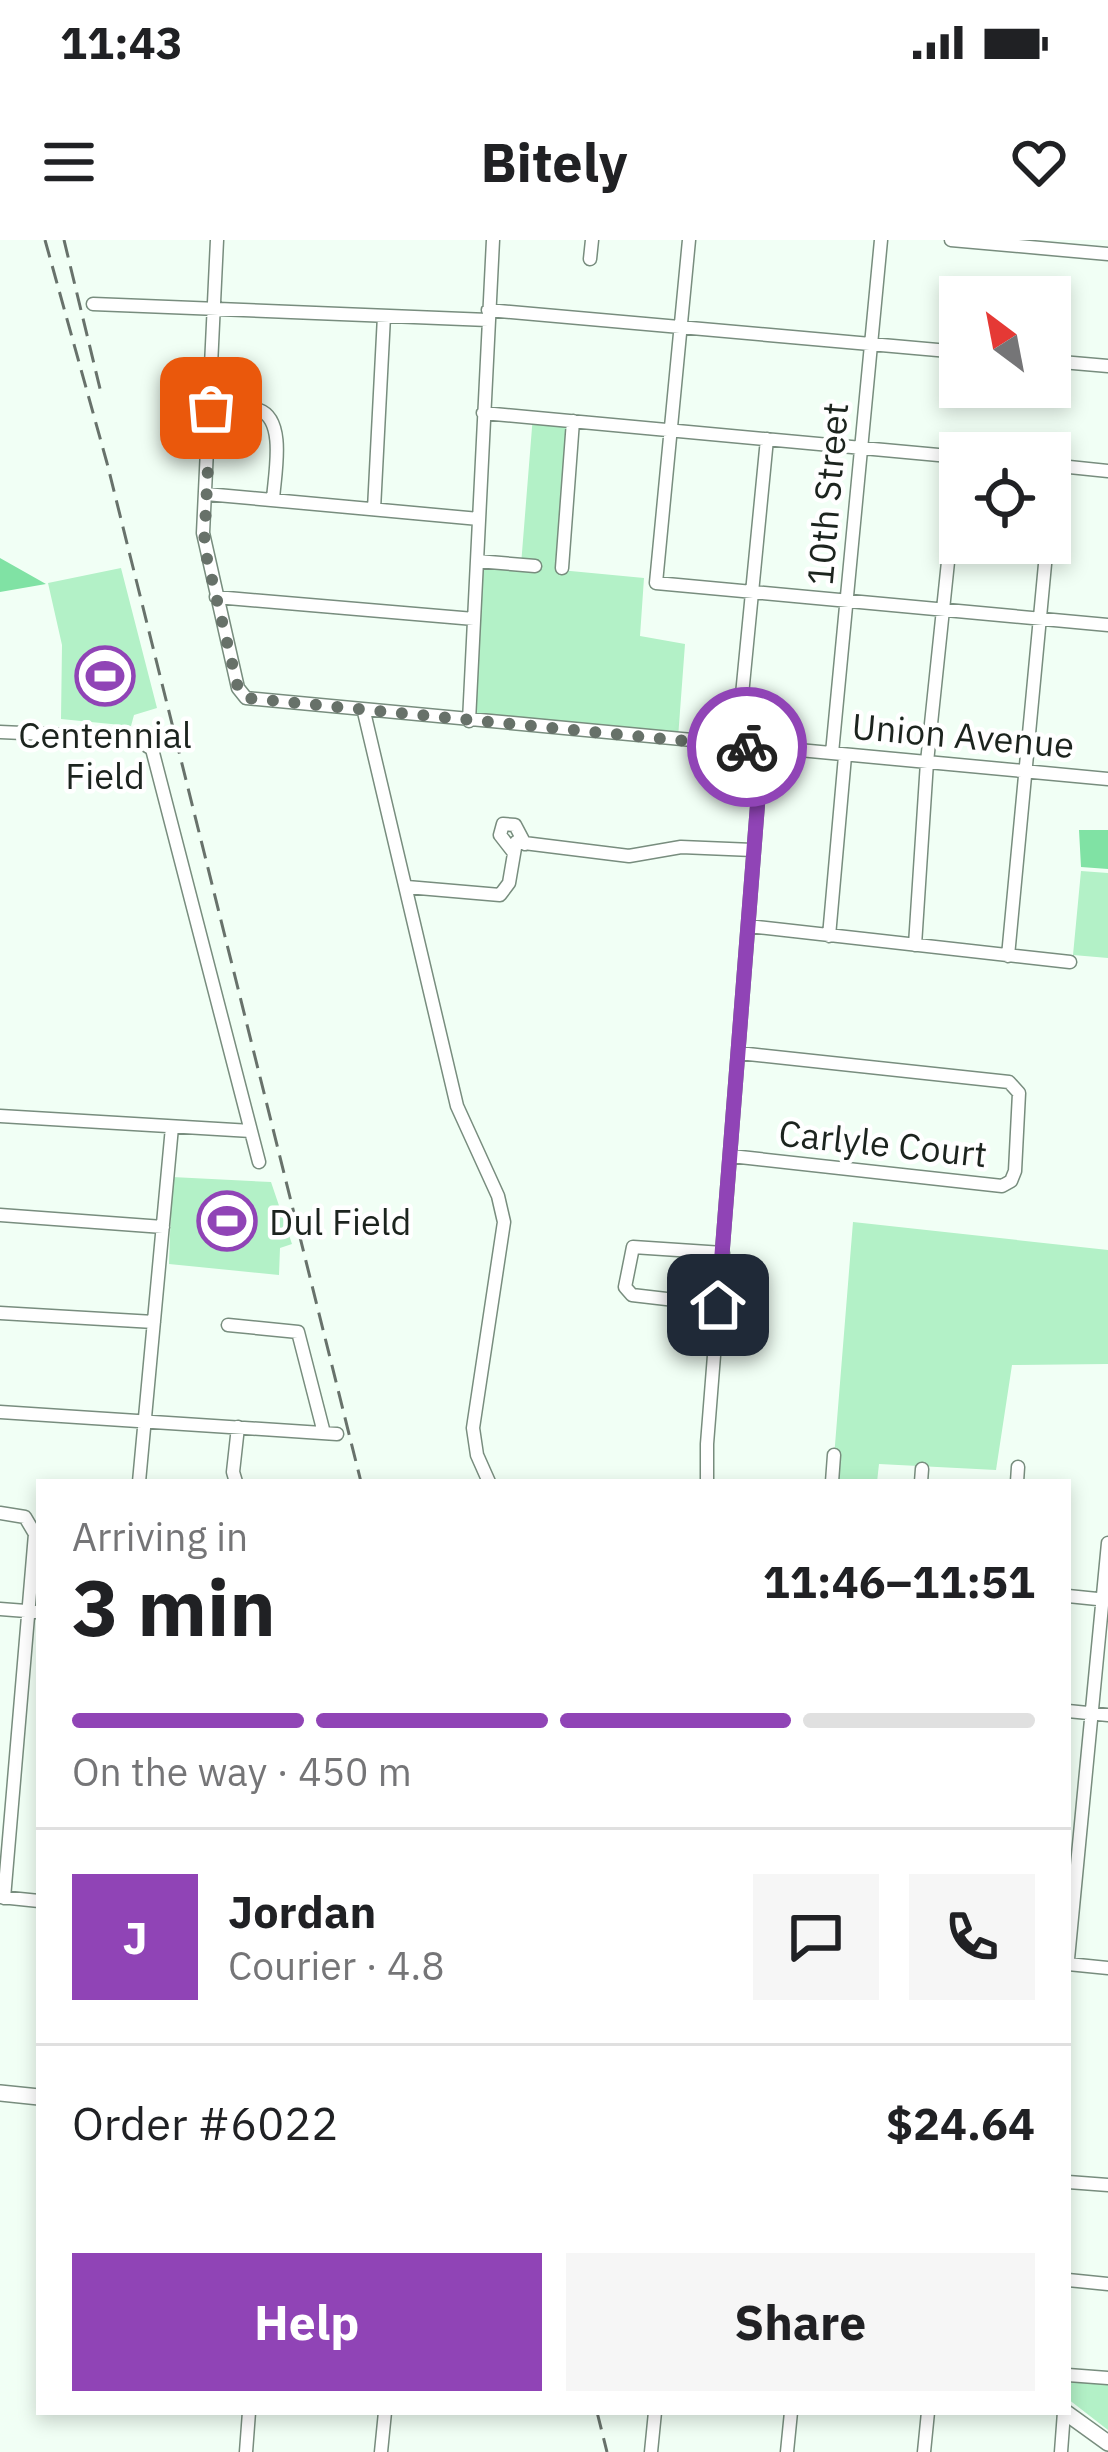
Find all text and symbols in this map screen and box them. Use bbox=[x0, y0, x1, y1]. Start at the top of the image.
text: 11:43 bbox=[60, 13, 183, 71]
text: Bitely bbox=[480, 127, 628, 197]
icon: menu bbox=[36, 129, 102, 195]
icon: heart bbox=[1006, 129, 1072, 195]
north arrow bbox=[939, 276, 1071, 408]
map controls bbox=[939, 276, 1071, 564]
pin bbox=[160, 357, 262, 459]
icon: bag bbox=[178, 375, 244, 441]
street label: 10th Street bbox=[796, 401, 858, 587]
button: locate bbox=[939, 432, 1071, 564]
sports icon: Centennial Field bbox=[74, 645, 136, 707]
courier bbox=[687, 687, 807, 807]
street label: Union Avenue bbox=[850, 702, 1076, 768]
place label: Centennial Field bbox=[18, 711, 192, 799]
icon: bike bbox=[714, 714, 780, 780]
street label: Carlyle Court bbox=[777, 1109, 989, 1177]
sports icon: Dul Field bbox=[196, 1190, 258, 1252]
place label: Dul Field bbox=[269, 1198, 411, 1245]
pin bbox=[667, 1254, 769, 1356]
icon: home bbox=[685, 1272, 751, 1338]
text: Arriving in bbox=[72, 1511, 248, 1562]
text: 11:46–11:51 bbox=[763, 1552, 1035, 1610]
text: 3 min bbox=[72, 1556, 276, 1657]
text: On the way · 450 m bbox=[72, 1746, 412, 1797]
button: chat bbox=[753, 1874, 879, 2000]
button: phone bbox=[909, 1874, 1035, 2000]
text: Jordan bbox=[228, 1882, 376, 1940]
text: J bbox=[122, 1908, 148, 1966]
text: Courier · 4.8 bbox=[228, 1940, 445, 1991]
text: Order #6022 bbox=[72, 2094, 338, 2152]
text: $24.64 bbox=[886, 2094, 1035, 2152]
button: Help bbox=[72, 2253, 542, 2391]
button: Share bbox=[566, 2253, 1035, 2391]

